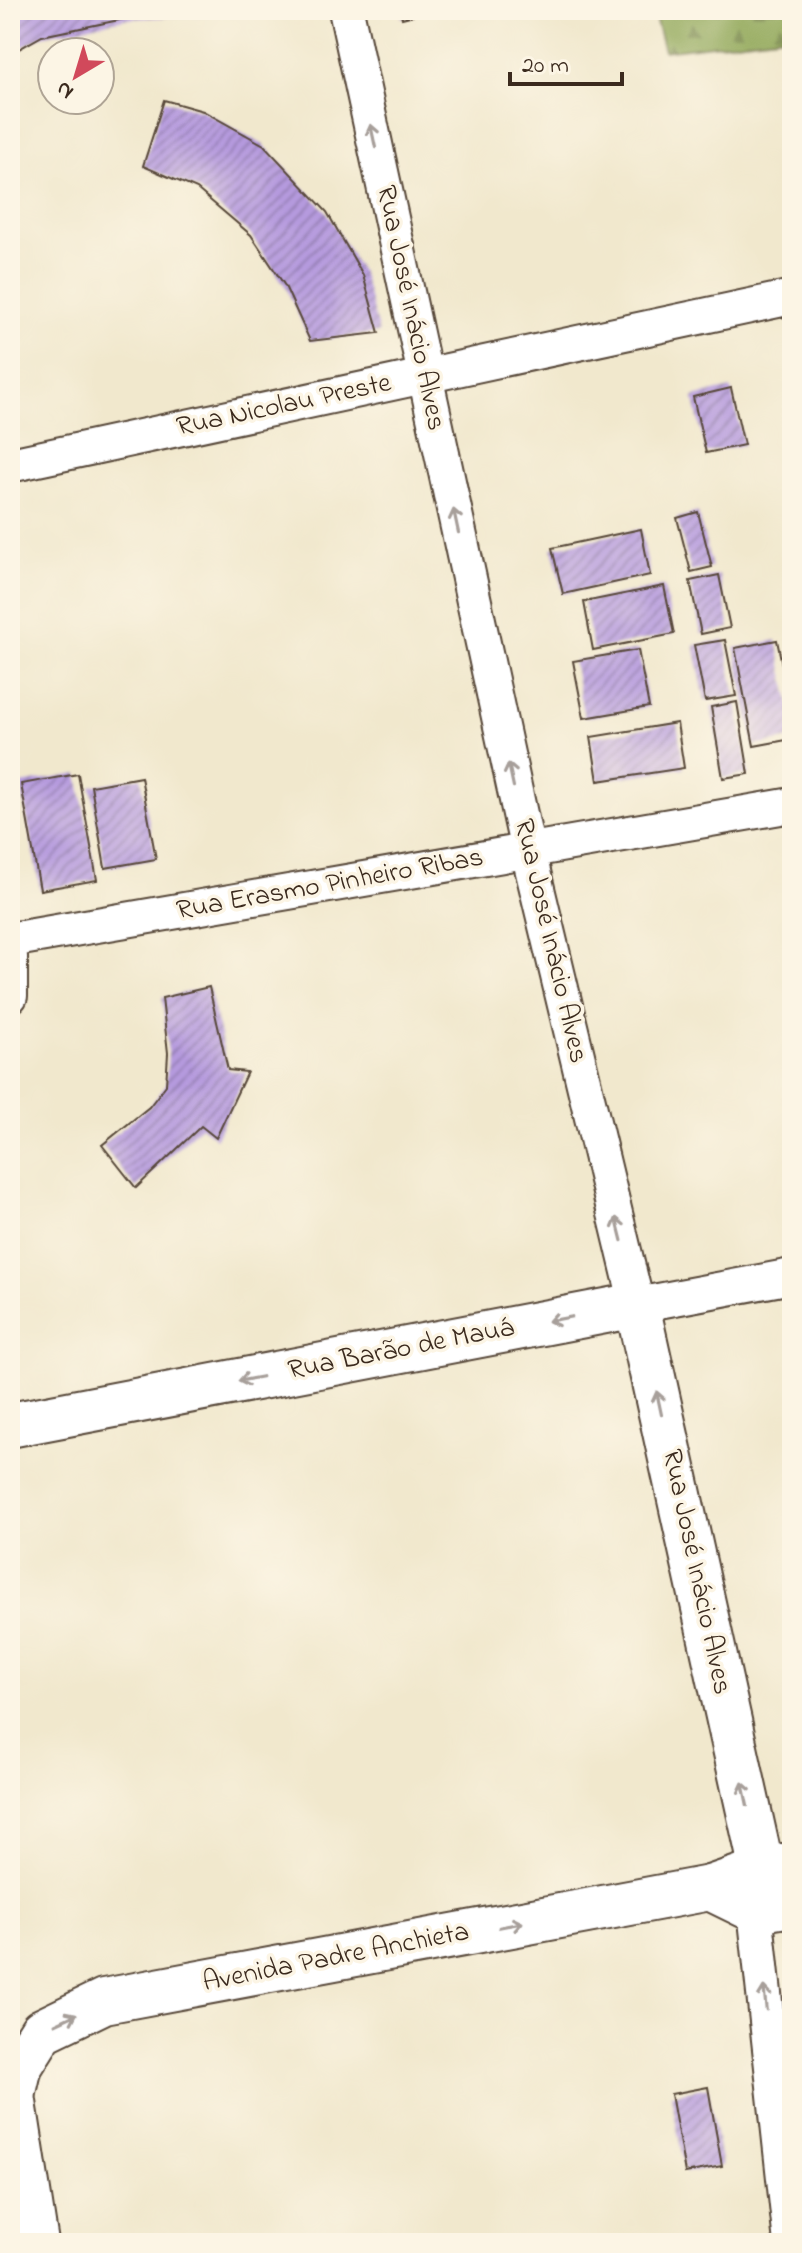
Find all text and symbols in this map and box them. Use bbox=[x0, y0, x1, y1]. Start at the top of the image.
north arrow bbox=[36, 36, 116, 116]
scale bar bbox=[510, 36, 622, 86]
text: 20 m bbox=[522, 49, 569, 84]
text: N bbox=[50, 72, 81, 107]
one-way arrow bbox=[365, 124, 380, 149]
street label: Rua José Inácio Alves bbox=[364, 182, 456, 434]
street label: Rua Nicolau Preste bbox=[173, 363, 395, 449]
one-way arrow bbox=[448, 509, 463, 534]
one-way arrow bbox=[503, 763, 518, 789]
street label: Rua José Inácio Alves bbox=[502, 815, 598, 1067]
street label: Rua Erasmo Pinheiro Ribas bbox=[173, 838, 487, 932]
one-way arrow bbox=[610, 1216, 625, 1242]
street label: Rua Barão de Mauá bbox=[284, 1308, 518, 1392]
one-way arrow bbox=[548, 1313, 573, 1328]
one-way arrow bbox=[238, 1372, 263, 1387]
one-way arrow bbox=[651, 1391, 666, 1417]
street label: Rua José Inácio Alves bbox=[650, 1446, 742, 1698]
one-way arrow bbox=[737, 1781, 752, 1807]
street label: Avenida Padre Anchieta bbox=[199, 1912, 473, 2004]
one-way arrow bbox=[498, 1917, 524, 1932]
one-way arrow bbox=[757, 1985, 772, 2012]
one-way arrow bbox=[54, 2011, 78, 2026]

